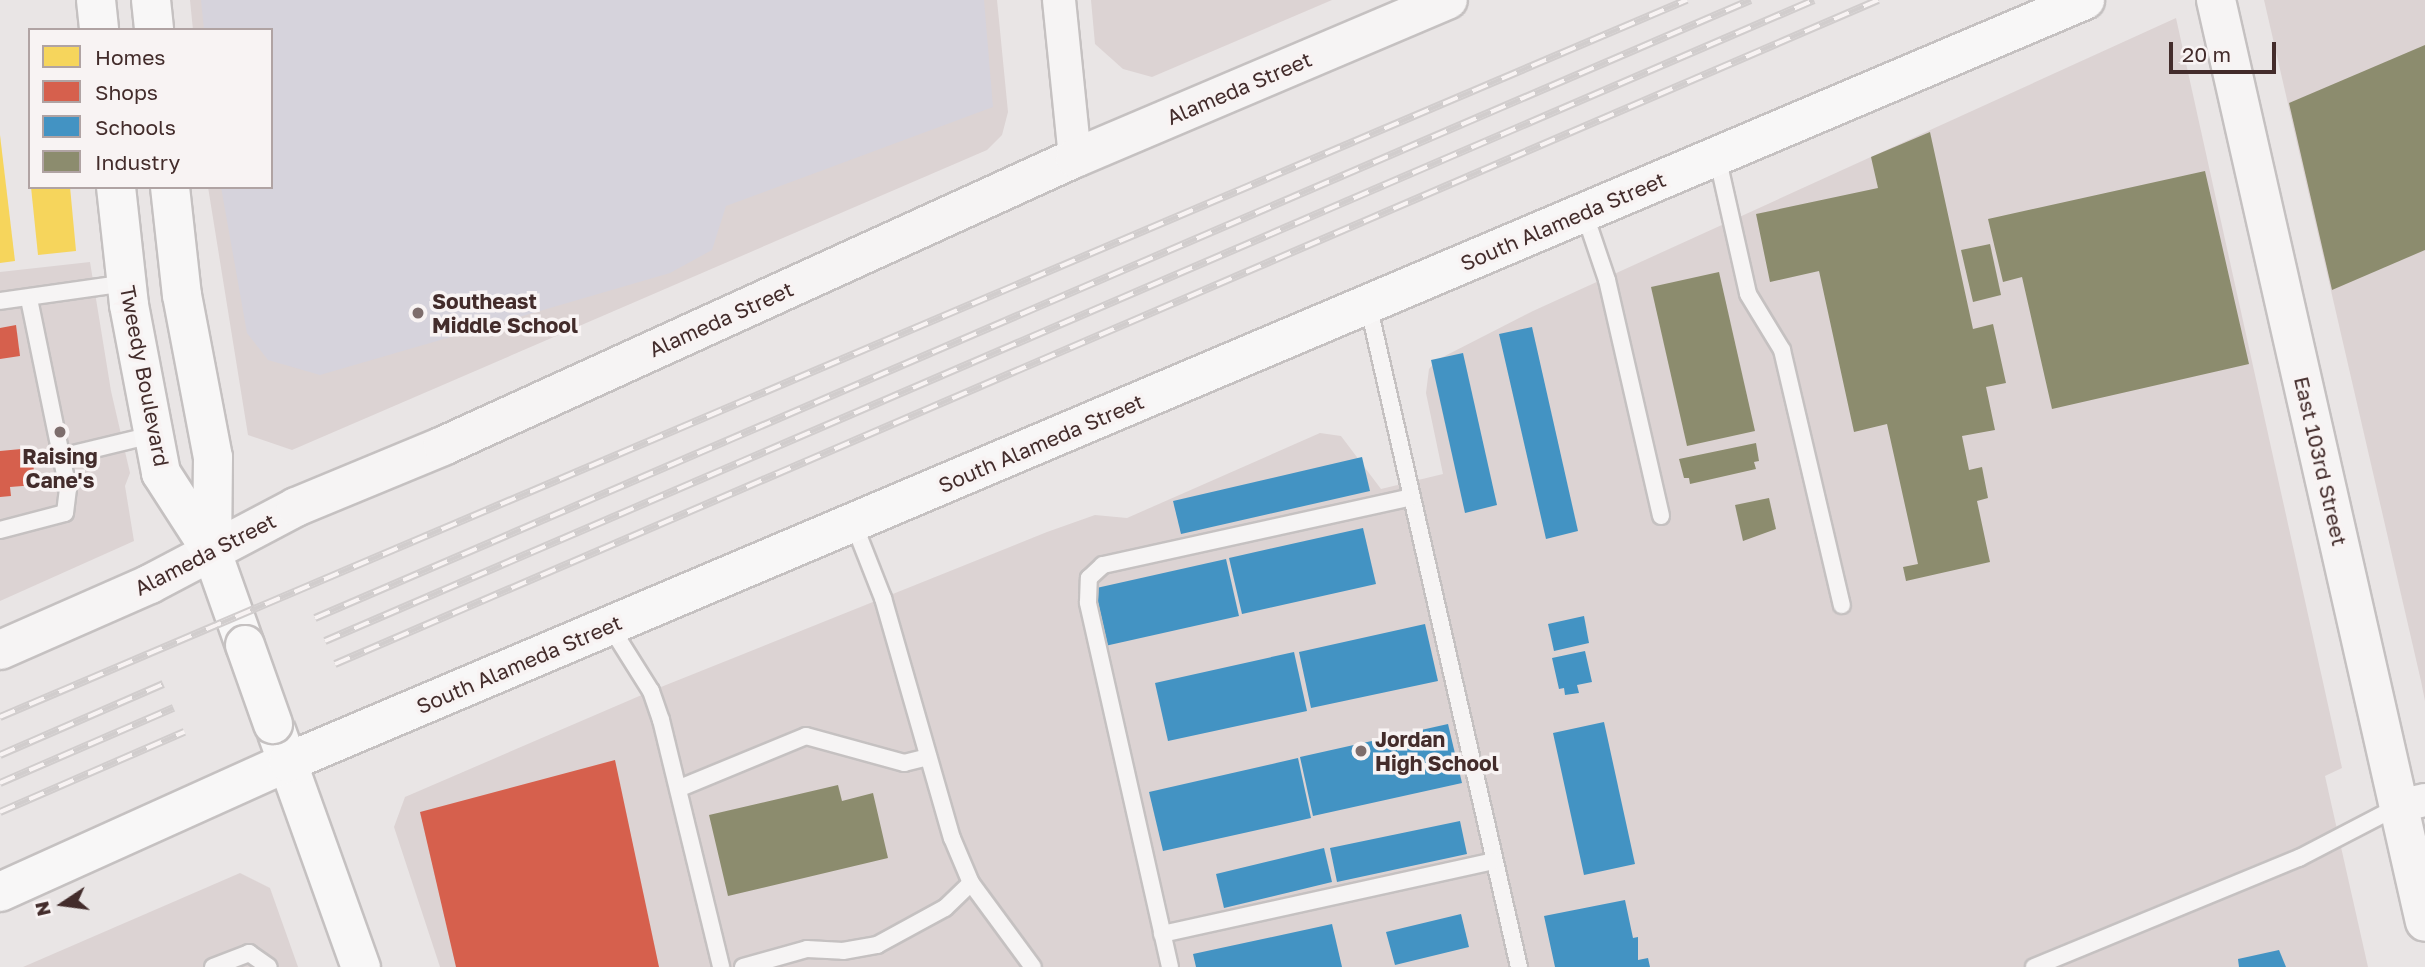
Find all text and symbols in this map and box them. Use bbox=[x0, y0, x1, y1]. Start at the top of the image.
legend bbox=[28, 28, 273, 189]
scale bar bbox=[2173, 28, 2280, 72]
text: 20 m bbox=[2182, 41, 2231, 67]
text: Homes bbox=[95, 44, 165, 70]
street label: Alameda Street bbox=[1163, 46, 1315, 130]
text: Shops bbox=[95, 79, 158, 105]
text: Schools bbox=[95, 114, 176, 140]
text: Industry bbox=[95, 149, 180, 175]
street label: South Alameda Street bbox=[1457, 166, 1669, 276]
street label: Alameda Street bbox=[645, 276, 797, 362]
street label: Tweedy Boulevard bbox=[115, 283, 175, 469]
place label: Southeast Middle School bbox=[432, 288, 578, 338]
marker: Southeast Middle School bbox=[410, 305, 426, 321]
street label: East 103rd Street bbox=[2289, 374, 2353, 548]
street label: South Alameda Street bbox=[935, 388, 1147, 498]
marker: Raising Cane's bbox=[52, 424, 68, 440]
place label: Raising Cane's bbox=[22, 443, 98, 493]
street label: Alameda Street bbox=[130, 508, 280, 600]
street label: South Alameda Street bbox=[413, 609, 625, 719]
place label: Jordan High School bbox=[1375, 726, 1499, 776]
marker: Jordan High School bbox=[1353, 743, 1369, 759]
north arrow bbox=[28, 869, 98, 939]
text: N bbox=[29, 899, 55, 918]

